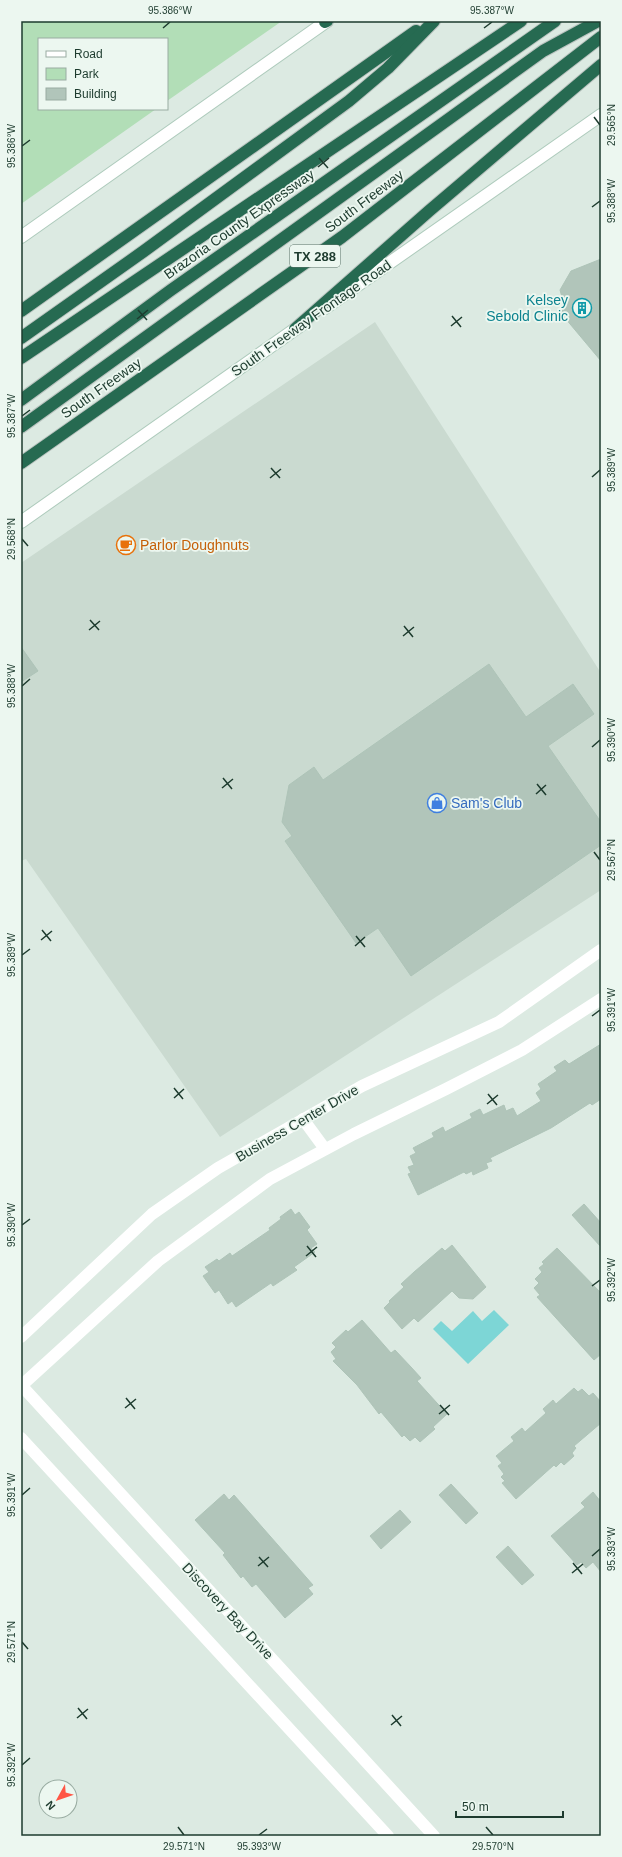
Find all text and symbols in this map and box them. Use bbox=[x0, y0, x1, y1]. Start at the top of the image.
text: 95.386°W bbox=[148, 5, 193, 16]
text: 95.387°W bbox=[470, 5, 515, 16]
legend bbox=[38, 38, 168, 110]
text: Road bbox=[74, 47, 103, 61]
text: Park bbox=[74, 67, 100, 81]
text: Building bbox=[74, 87, 117, 101]
text: 29.565°N bbox=[606, 104, 617, 146]
text: 95.386°W bbox=[6, 123, 17, 168]
street label: Brazoria County Expressway bbox=[161, 166, 317, 282]
street label: South Freeway bbox=[322, 166, 406, 236]
text: 95.388°W bbox=[606, 178, 617, 223]
road number: TX 288 bbox=[290, 245, 340, 267]
street label: South Freeway Frontage Road bbox=[228, 257, 394, 379]
place label: Kelsey Sebold Clinic bbox=[486, 292, 568, 324]
building icon: Kelsey Sebold Clinic bbox=[571, 297, 593, 319]
street label: South Freeway bbox=[58, 354, 144, 422]
text: 95.387°W bbox=[6, 393, 17, 438]
text: 95.389°W bbox=[606, 447, 617, 492]
text: 29.568°N bbox=[6, 518, 17, 560]
cafe icon: Parlor Doughnuts bbox=[115, 534, 137, 556]
place label: Parlor Doughnuts bbox=[140, 537, 249, 553]
text: 95.388°W bbox=[6, 663, 17, 708]
text: 95.390°W bbox=[606, 717, 617, 762]
shop icon: Sam's Club bbox=[426, 792, 448, 814]
place label: Sam's Club bbox=[451, 795, 522, 811]
text: 29.567°N bbox=[606, 839, 617, 881]
text: 95.389°W bbox=[6, 932, 17, 977]
text: 95.391°W bbox=[606, 987, 617, 1032]
street label: Business Center Drive bbox=[233, 1081, 361, 1165]
text: 95.390°W bbox=[6, 1202, 17, 1247]
text: 95.392°W bbox=[606, 1257, 617, 1302]
text: 95.391°W bbox=[6, 1472, 17, 1517]
text: 95.393°W bbox=[606, 1526, 617, 1571]
street label: Discovery Bay Drive bbox=[179, 1559, 277, 1663]
text: 29.571°N bbox=[6, 1621, 17, 1663]
text: 95.392°W bbox=[6, 1742, 17, 1787]
north arrow bbox=[38, 1779, 78, 1819]
scale bar bbox=[456, 1793, 563, 1819]
text: N bbox=[43, 1798, 57, 1812]
text: 50 m bbox=[462, 1800, 489, 1814]
text: 29.571°N bbox=[163, 1841, 205, 1852]
text: 95.393°W bbox=[237, 1841, 282, 1852]
text: 29.570°N bbox=[472, 1841, 514, 1852]

